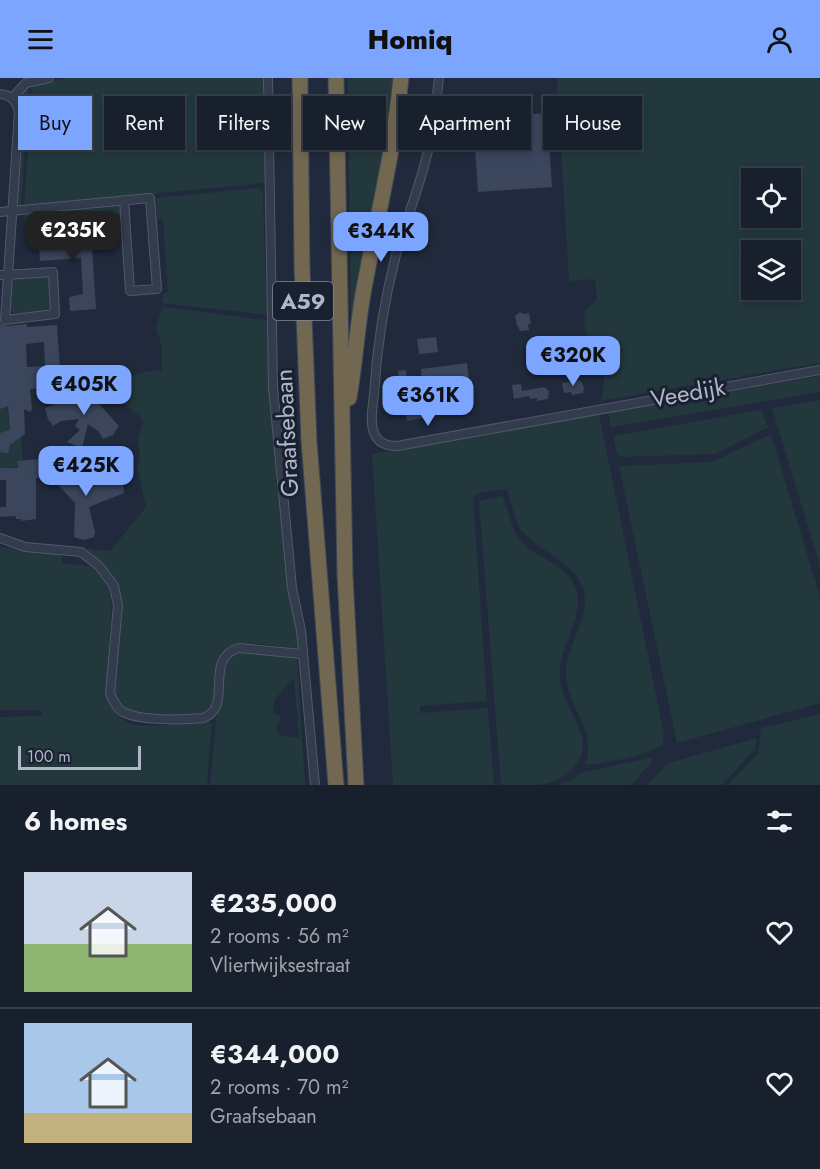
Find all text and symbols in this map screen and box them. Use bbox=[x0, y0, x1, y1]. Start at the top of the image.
text: Homiq bbox=[367, 20, 453, 59]
icon: menu bbox=[24, 23, 57, 56]
icon: person bbox=[763, 23, 796, 56]
chip: Buy bbox=[18, 96, 92, 150]
chip: Rent bbox=[104, 96, 185, 150]
chip: Filters bbox=[197, 96, 291, 150]
chip: New bbox=[303, 96, 386, 150]
chip: Apartment bbox=[398, 96, 531, 150]
chip: House bbox=[543, 96, 642, 150]
map controls bbox=[741, 168, 801, 300]
button: locate bbox=[741, 168, 801, 228]
pin: €235K bbox=[31, 211, 115, 262]
pin: €344K bbox=[339, 212, 423, 263]
text: €235K bbox=[40, 216, 106, 245]
text: €344K bbox=[347, 217, 415, 246]
button: layers bbox=[741, 240, 801, 300]
road number: A59 bbox=[273, 282, 333, 320]
pin: €320K bbox=[531, 336, 615, 387]
text: €320K bbox=[540, 341, 606, 370]
pin: €405K bbox=[42, 365, 126, 416]
street label: Graafsebaan bbox=[266, 368, 307, 498]
street label: Veedijk bbox=[648, 369, 728, 416]
text: €405K bbox=[50, 370, 118, 399]
pin: €361K bbox=[386, 376, 470, 427]
text: €361K bbox=[396, 381, 460, 410]
pin: €425K bbox=[44, 446, 128, 497]
text: €425K bbox=[52, 451, 120, 480]
scale bar bbox=[18, 743, 141, 770]
text: 100 m bbox=[27, 745, 71, 768]
text: 6 homes bbox=[24, 802, 127, 840]
icon: filters bbox=[763, 805, 796, 838]
text: €235,000 bbox=[210, 884, 337, 922]
icon: home bbox=[72, 896, 144, 968]
icon: heart bbox=[763, 916, 796, 949]
text: 2 rooms · 56 m² bbox=[210, 922, 349, 951]
text: Vliertwijksestraat bbox=[210, 951, 350, 980]
text: €344,000 bbox=[210, 1035, 340, 1073]
icon: home bbox=[72, 1047, 144, 1119]
icon: heart bbox=[763, 1067, 796, 1100]
text: 2 rooms · 70 m² bbox=[210, 1073, 348, 1102]
text: Graafsebaan bbox=[210, 1102, 317, 1131]

